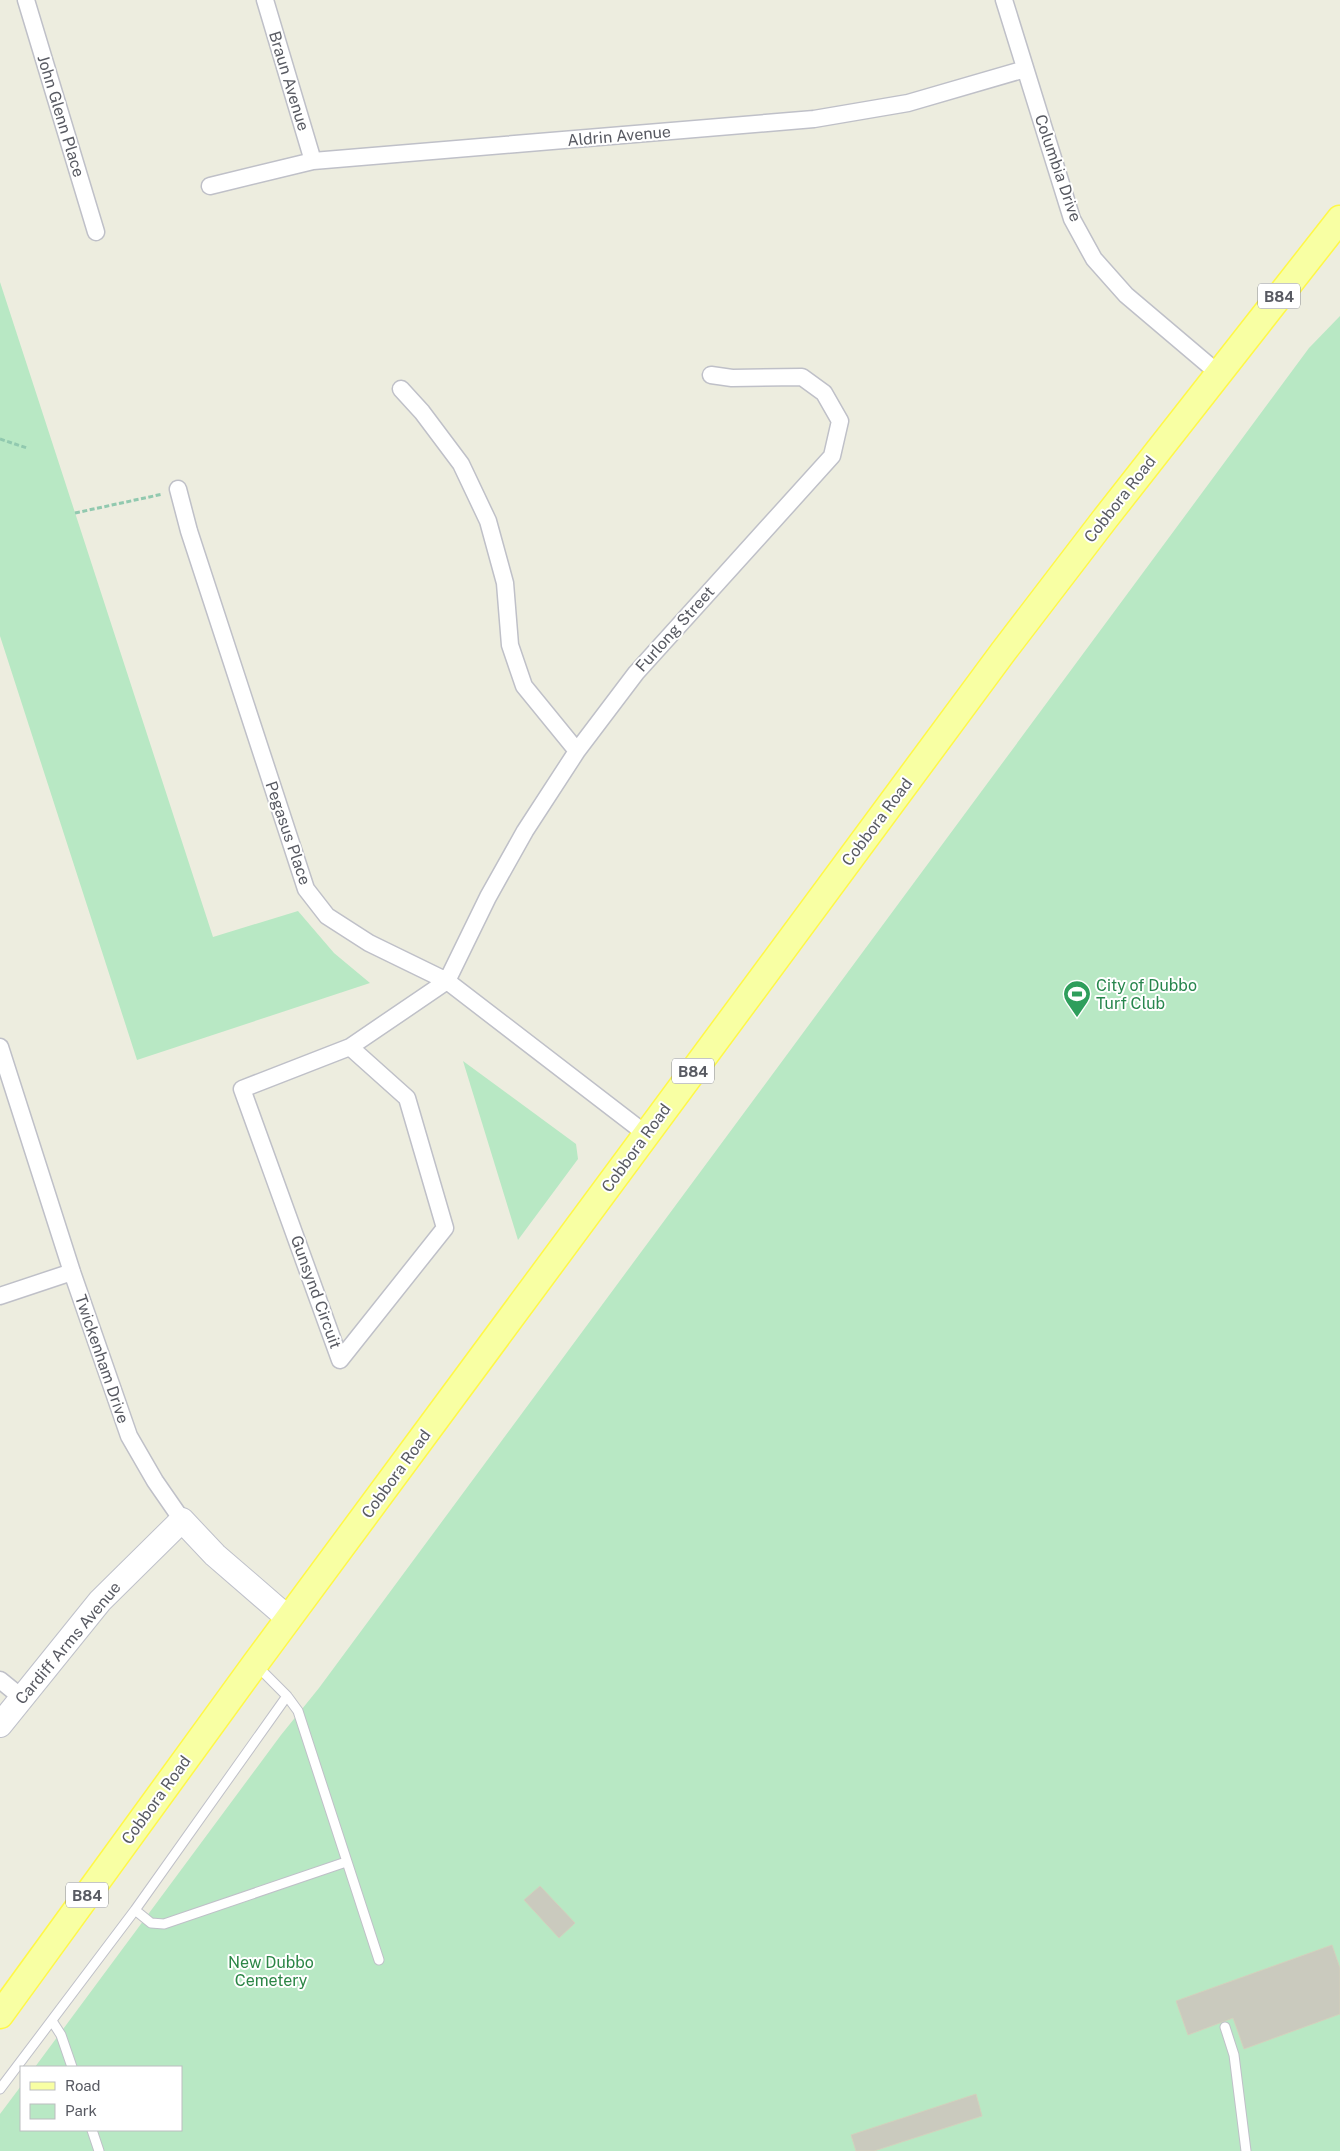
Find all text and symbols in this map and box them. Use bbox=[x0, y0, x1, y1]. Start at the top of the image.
street label: Braun Avenue bbox=[265, 29, 313, 133]
street label: John Glenn Place bbox=[33, 53, 89, 179]
street label: Columbia Drive bbox=[1031, 112, 1085, 224]
street label: Aldrin Avenue bbox=[566, 122, 672, 150]
road number: B84 bbox=[1258, 284, 1300, 308]
street label: Cobbora Road bbox=[1080, 452, 1160, 546]
street label: Furlong Street bbox=[632, 582, 718, 676]
street label: Cobbora Road bbox=[838, 774, 916, 870]
street label: Pegasus Place bbox=[261, 779, 315, 887]
place label: City of Dubbo Turf Club bbox=[1096, 976, 1197, 1013]
sports icon: City of Dubbo Turf Club bbox=[1062, 979, 1092, 1018]
road number: B84 bbox=[672, 1058, 714, 1084]
street label: Cobbora Road bbox=[598, 1100, 674, 1196]
street label: Gunsynd Circuit bbox=[287, 1233, 345, 1351]
street label: Twickenham Drive bbox=[71, 1292, 133, 1426]
street label: Cobbora Road bbox=[358, 1426, 434, 1522]
street label: Cardiff Arms Avenue bbox=[11, 1578, 125, 1708]
street label: Cobbora Road bbox=[118, 1752, 194, 1848]
road number: B84 bbox=[66, 1882, 108, 1908]
park label: New Dubbo Cemetery bbox=[228, 1953, 314, 1990]
legend bbox=[20, 2066, 182, 2131]
text: Road bbox=[65, 2077, 101, 2094]
text: Park bbox=[65, 2102, 97, 2119]

